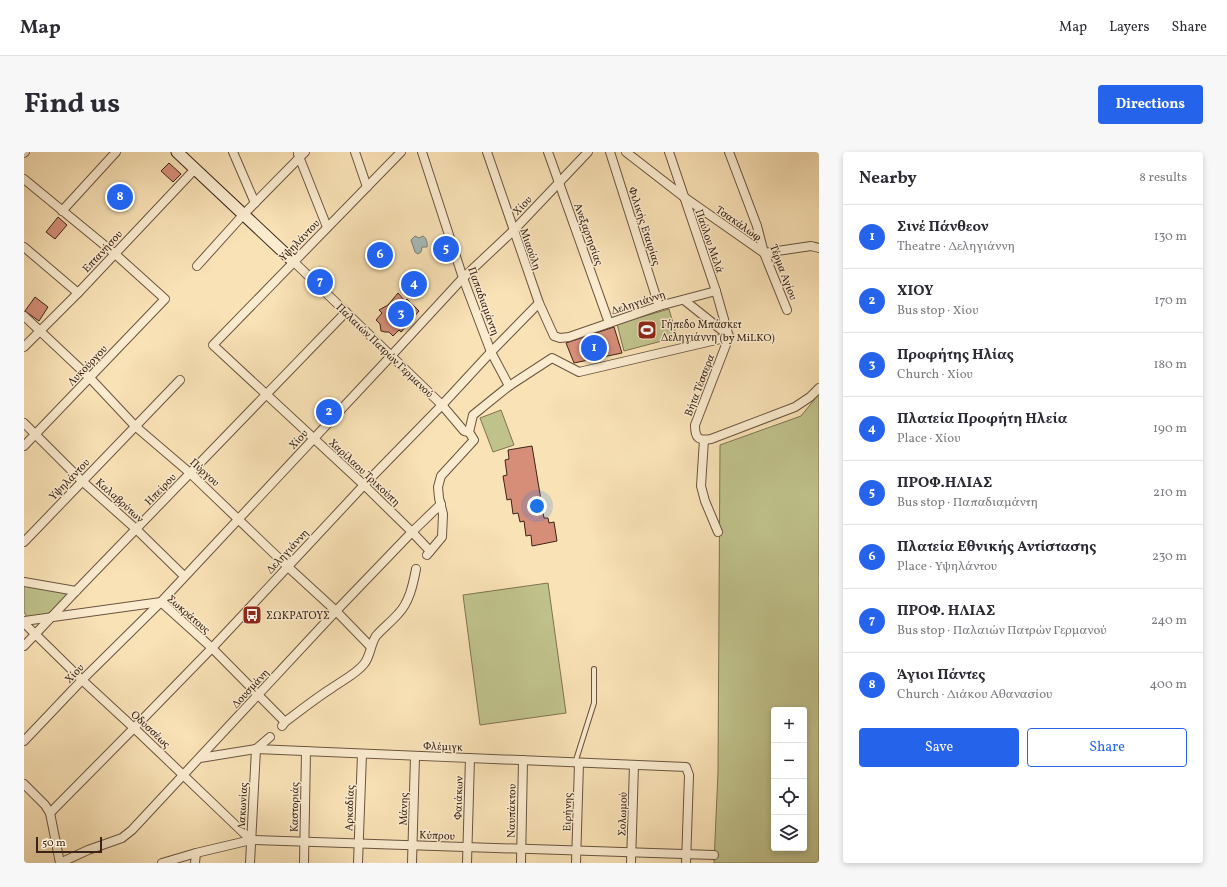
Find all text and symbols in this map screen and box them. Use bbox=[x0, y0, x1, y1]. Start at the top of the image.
text: Map bbox=[20, 15, 61, 41]
text: Map bbox=[1059, 18, 1087, 37]
text: Layers bbox=[1109, 18, 1149, 37]
text: Share bbox=[1171, 18, 1207, 37]
text: Find us bbox=[24, 85, 120, 124]
button: Directions bbox=[1098, 85, 1203, 124]
text: Nearby bbox=[859, 167, 917, 190]
text: 8 results bbox=[1139, 169, 1187, 187]
pin: 8 bbox=[107, 182, 133, 212]
street label: Φιλικής Εταιρίας bbox=[624, 185, 663, 268]
street label: Χίου bbox=[510, 193, 536, 219]
street label: Ανεξαρτησίας bbox=[569, 201, 606, 268]
street label: Τσακάλωφ bbox=[712, 203, 764, 246]
street label: Παύλου Μελά bbox=[691, 208, 727, 276]
street label: Υψηλάντου bbox=[276, 217, 324, 265]
text: Σινέ Πάνθεον bbox=[897, 217, 988, 238]
street label: Μιαούλη bbox=[515, 227, 544, 272]
street label: Επτανήσου bbox=[80, 228, 127, 276]
text: 1 bbox=[869, 228, 875, 246]
text: 130 m bbox=[1154, 228, 1187, 246]
pin: 5 bbox=[433, 234, 459, 264]
text: Theatre · Δεληγιάννη bbox=[897, 238, 1015, 256]
pin: 6 bbox=[367, 240, 393, 270]
street label: Τέρμα Αγίου bbox=[765, 243, 800, 303]
street label: Παπαδιαμάντη bbox=[463, 265, 502, 338]
pin: 7 bbox=[307, 267, 333, 297]
pin: 4 bbox=[401, 269, 427, 299]
text: ΧΙΟΥ bbox=[897, 281, 933, 302]
street label: Δεληγιάννη bbox=[609, 288, 668, 319]
text: 2 bbox=[869, 292, 875, 310]
text: 170 m bbox=[1154, 292, 1187, 310]
pin: 3 bbox=[388, 299, 414, 329]
street label: Παλαιών Πατρών Γερμανού bbox=[332, 300, 436, 402]
text: Bus stop · Χίου bbox=[897, 302, 979, 320]
place label: Γήπεδο Μπάσκετ Δεληγιάννη (by MiLKO) bbox=[661, 318, 775, 346]
sports icon: Γήπεδο Μπάσκετ Δεληγιάννη (by MiLKO) bbox=[636, 319, 658, 341]
pin: 1 bbox=[581, 333, 607, 363]
street label: Λυκούργου bbox=[65, 342, 111, 390]
text: Προφήτης Ηλίας bbox=[897, 345, 1014, 366]
street label: Βήτα Τέσσερα bbox=[682, 352, 719, 419]
text: 3 bbox=[869, 356, 875, 374]
text: 180 m bbox=[1153, 356, 1187, 374]
text: Church · Χίου bbox=[897, 366, 973, 384]
pin: 2 bbox=[316, 397, 342, 427]
text: Πλατεία Προφήτη Ηλεία bbox=[897, 409, 1067, 430]
text: 4 bbox=[868, 420, 876, 438]
text: 190 m bbox=[1153, 420, 1187, 438]
street label: Χίου bbox=[286, 427, 312, 453]
text: Place · Χίου bbox=[897, 430, 960, 448]
street label: Χαρίλαου Τρικούπη bbox=[325, 436, 403, 510]
street label: Υψηλάντου bbox=[46, 456, 94, 504]
street label: Πύργου bbox=[186, 456, 222, 491]
street label: Ηπείρου bbox=[142, 471, 180, 509]
text: ΠΡΟΦ.ΗΛΙΑΣ bbox=[897, 473, 992, 494]
street label: Καλαβρύτων bbox=[92, 475, 147, 527]
text: 5 bbox=[869, 484, 875, 502]
text: 210 m bbox=[1153, 484, 1187, 502]
text: Bus stop · Παπαδιαμάντη bbox=[897, 494, 1038, 512]
your location bbox=[527, 496, 547, 516]
street label: Δεληγιάννη bbox=[263, 526, 313, 578]
text: Πλατεία Εθνικής Αντίστασης bbox=[897, 537, 1096, 558]
text: 6 bbox=[868, 548, 876, 566]
text: 230 m bbox=[1152, 548, 1187, 566]
text: Place · Υψηλάντου bbox=[897, 558, 997, 576]
street label: Σωκράτους bbox=[163, 592, 213, 638]
text: ΠΡΟΦ. ΗΛΙΑΣ bbox=[897, 601, 995, 622]
bus stop icon: ΣΩΚΡΑΤΟΥΣ bbox=[241, 604, 263, 626]
place label: ΣΩΚΡΑΤΟΥΣ bbox=[266, 609, 330, 624]
text: 7 bbox=[869, 612, 875, 630]
text: 240 m bbox=[1151, 612, 1187, 630]
text: Bus stop · Παλαιών Πατρών Γερμανού bbox=[897, 622, 1107, 640]
street label: Χίου bbox=[62, 661, 88, 687]
text: Άγιοι Πάντες bbox=[897, 665, 985, 686]
street label: Δουσμάνη bbox=[229, 666, 273, 712]
text: 8 bbox=[868, 676, 876, 694]
text: 400 m bbox=[1150, 676, 1187, 694]
text: Church · Διάκου Αθανασίου bbox=[897, 686, 1052, 704]
map controls bbox=[771, 707, 807, 851]
button: + bbox=[771, 707, 807, 743]
street label: Οδυσσέως bbox=[127, 708, 173, 752]
button: Save bbox=[859, 728, 1019, 767]
button: Share bbox=[1027, 728, 1187, 767]
street label: Φλέμιγκ bbox=[423, 739, 463, 756]
button: − bbox=[771, 743, 807, 779]
street label: Φαιάκων bbox=[451, 775, 468, 820]
button: locate bbox=[771, 779, 807, 815]
street label: Λακωνίας bbox=[235, 782, 252, 830]
street label: Καστοριάς bbox=[288, 782, 303, 832]
street label: Ναυπάκτου bbox=[505, 784, 520, 838]
street label: Αρκαδίας bbox=[342, 785, 359, 831]
street label: Μάνης bbox=[396, 792, 413, 826]
street label: Ειρήνης bbox=[560, 792, 577, 832]
street label: Σολωμού bbox=[615, 792, 632, 836]
button: layers bbox=[771, 815, 807, 851]
street label: Κύπρου bbox=[419, 828, 455, 845]
scale bar bbox=[36, 835, 102, 854]
text: 50 m bbox=[42, 836, 66, 851]

